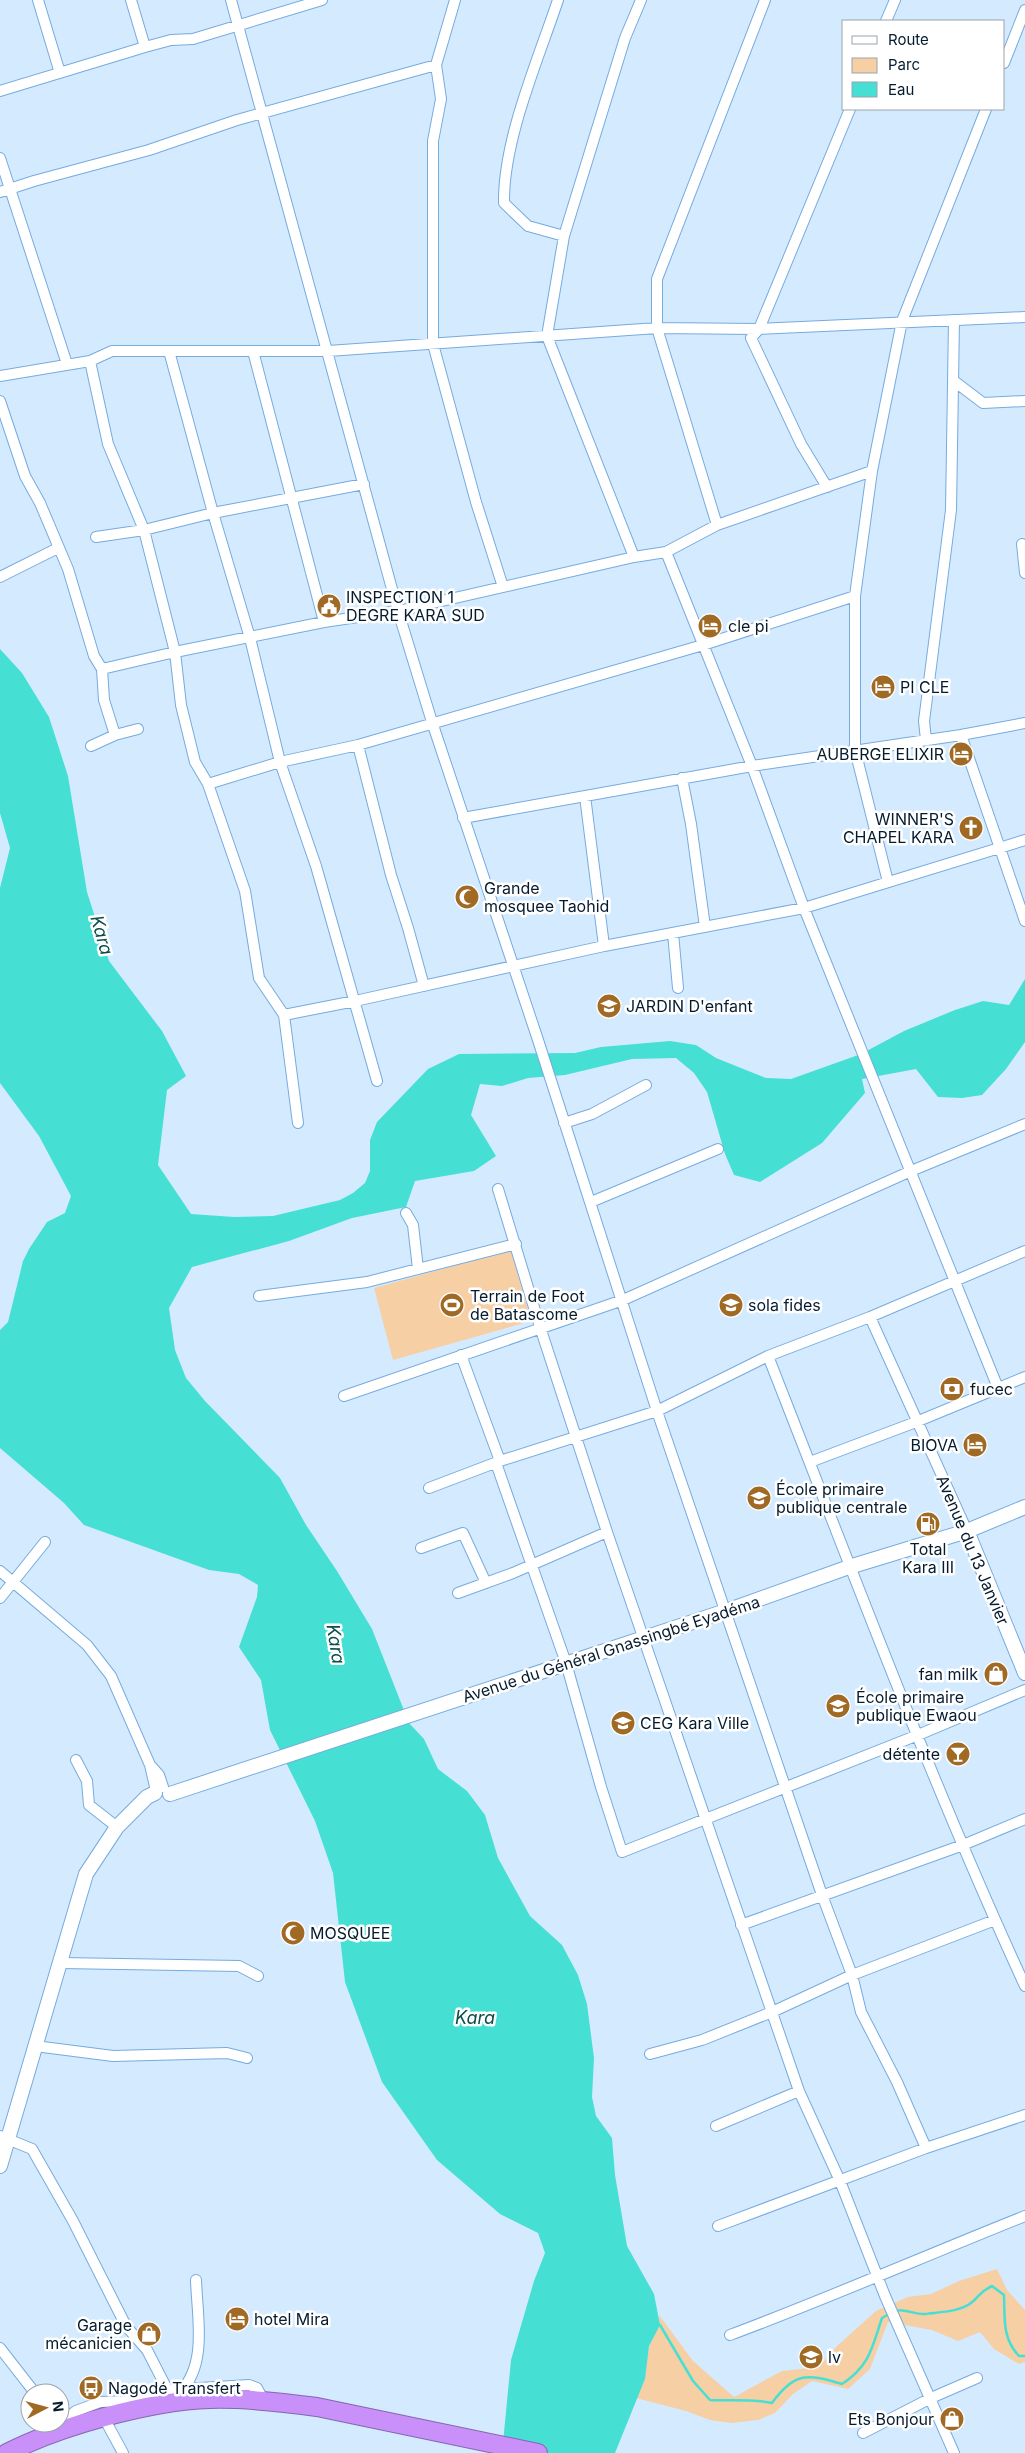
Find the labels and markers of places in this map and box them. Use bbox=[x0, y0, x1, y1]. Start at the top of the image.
place label: INSPECTION 1 DEGRE KARA SUD bbox=[346, 587, 485, 625]
public building icon: INSPECTION 1 DEGRE KARA SUD bbox=[316, 593, 342, 619]
hotel icon: cle pi bbox=[697, 613, 723, 639]
place label: cle pi bbox=[728, 616, 769, 636]
hotel icon: PI CLE bbox=[870, 674, 896, 700]
place label: PI CLE bbox=[900, 677, 949, 697]
hotel icon: AUBERGE ELIXIR bbox=[948, 741, 974, 767]
place label: AUBERGE ELIXIR bbox=[816, 744, 944, 764]
place label: WINNER'S CHAPEL KARA bbox=[843, 809, 954, 847]
church icon: WINNER'S CHAPEL KARA bbox=[958, 815, 984, 841]
place label: Grande mosquee Taohid bbox=[484, 878, 609, 916]
mosque icon: Grande mosquee Taohid bbox=[454, 884, 480, 910]
school or university icon: JARDIN D'enfant bbox=[596, 993, 622, 1019]
place label: JARDIN D'enfant bbox=[626, 996, 753, 1016]
place label: Terrain de Foot de Batascome bbox=[470, 1286, 584, 1324]
sports icon: Terrain de Foot de Batascome bbox=[439, 1292, 465, 1318]
school or university icon: sola fides bbox=[718, 1292, 744, 1318]
place label: sola fides bbox=[748, 1295, 821, 1315]
bank icon: fucec bbox=[939, 1376, 965, 1402]
place label: fucec bbox=[970, 1379, 1013, 1399]
hotel icon: BIOVA bbox=[962, 1432, 988, 1458]
place label: BIOVA bbox=[911, 1435, 958, 1455]
place label: École primaire publique centrale bbox=[776, 1479, 907, 1517]
school or university icon: École primaire publique centrale bbox=[746, 1485, 772, 1511]
fuel station icon: Total Kara III bbox=[915, 1511, 941, 1537]
place label: Total Kara III bbox=[902, 1539, 954, 1577]
shop icon: fan milk bbox=[983, 1661, 1009, 1687]
place label: fan milk bbox=[919, 1664, 978, 1684]
place label: École primaire publique Ewaou bbox=[856, 1687, 977, 1725]
school or university icon: École primaire publique Ewaou bbox=[825, 1693, 851, 1719]
school or university icon: CEG Kara Ville bbox=[610, 1710, 636, 1736]
place label: CEG Kara Ville bbox=[640, 1713, 749, 1733]
bar icon: détente bbox=[945, 1741, 971, 1767]
place label: détente bbox=[883, 1744, 940, 1764]
mosque icon: MOSQUEE bbox=[280, 1920, 306, 1946]
place label: MOSQUEE bbox=[310, 1923, 390, 1943]
hotel icon: hotel Mira bbox=[224, 2306, 250, 2332]
place label: hotel Mira bbox=[254, 2309, 329, 2329]
place label: Garage mécanicien bbox=[45, 2315, 132, 2353]
shop icon: Garage mécanicien bbox=[136, 2321, 162, 2347]
school or university icon: lv bbox=[798, 2344, 824, 2370]
place label: lv bbox=[828, 2347, 841, 2367]
bus stop icon: Nagodé Transfert bbox=[78, 2375, 104, 2401]
place label: Nagodé Transfert bbox=[108, 2378, 241, 2398]
shop icon: Ets Bonjour bbox=[939, 2406, 965, 2432]
place label: Ets Bonjour bbox=[848, 2409, 934, 2429]

